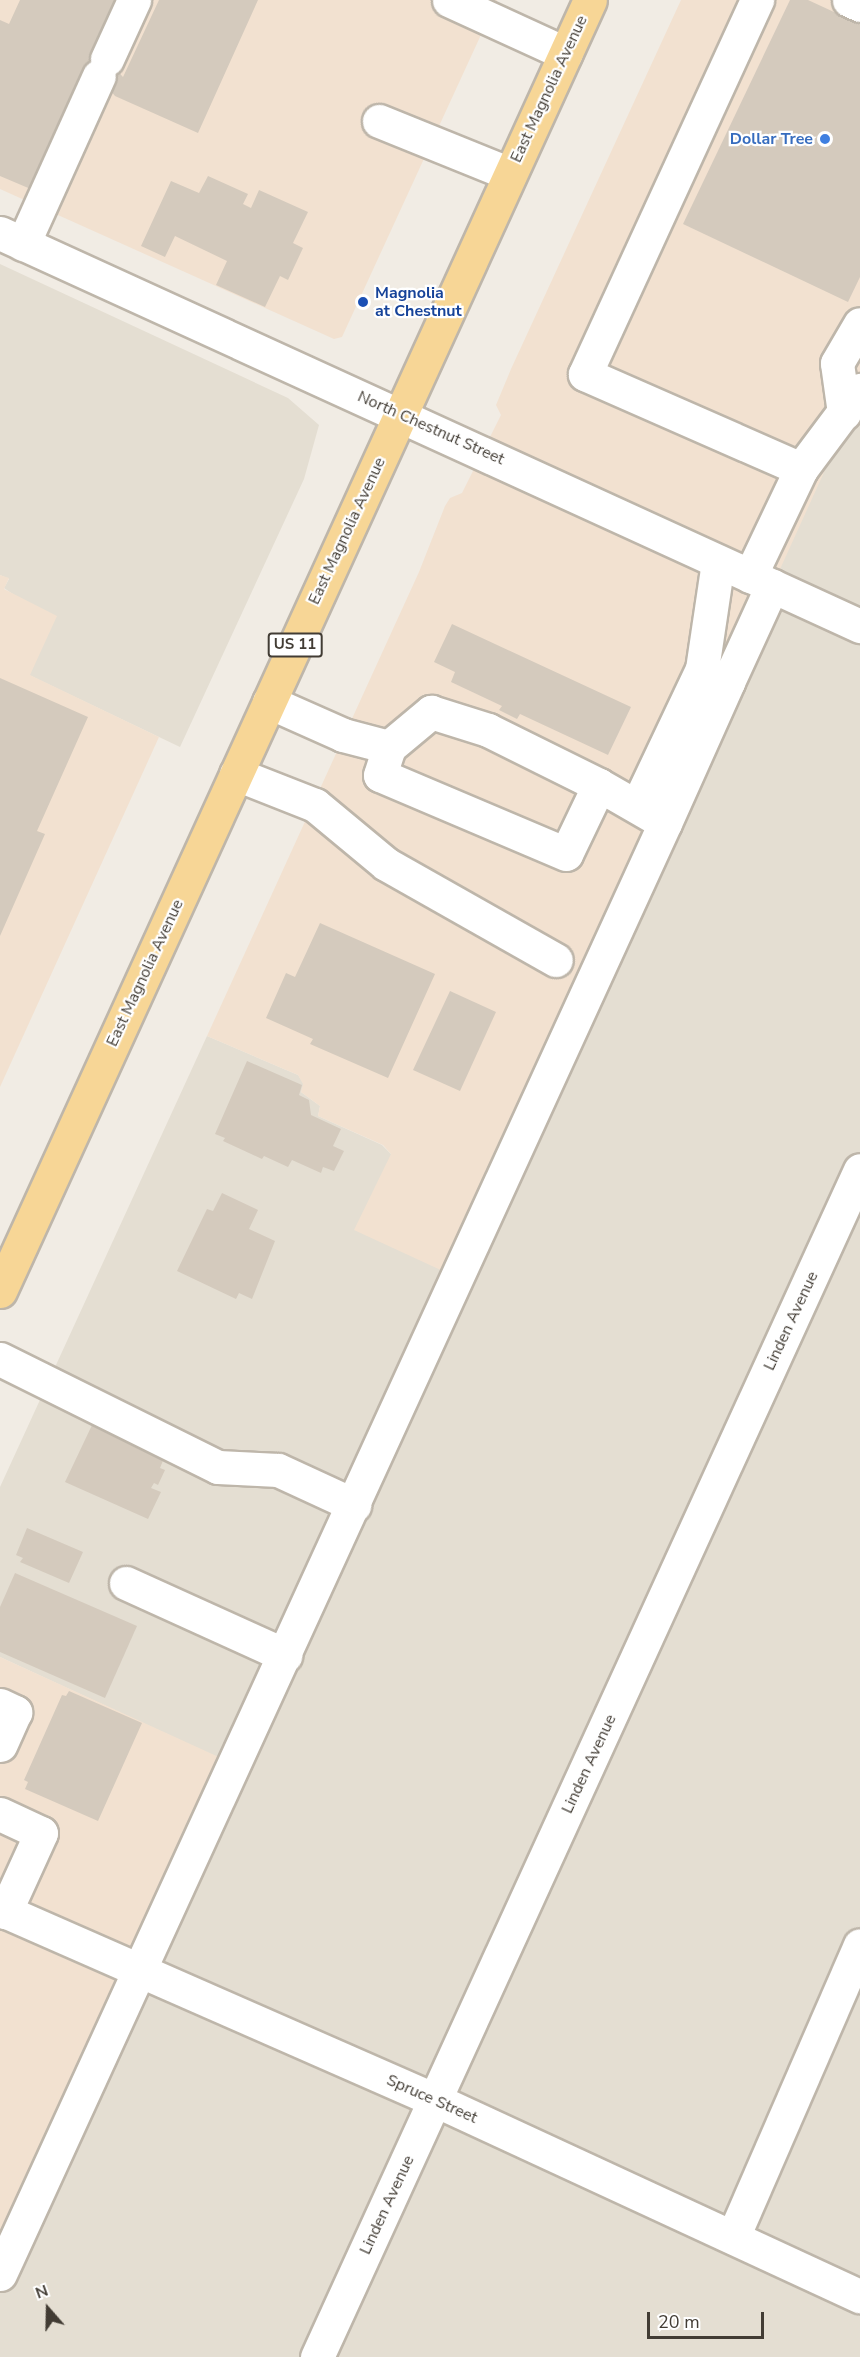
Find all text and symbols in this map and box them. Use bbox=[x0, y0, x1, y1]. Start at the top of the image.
street label: East Magnolia Avenue bbox=[506, 12, 592, 166]
place label: Dollar Tree bbox=[730, 129, 813, 149]
marker: Dollar Tree bbox=[818, 132, 832, 146]
place label: Magnolia at Chestnut bbox=[375, 283, 462, 321]
marker: Magnolia at Chestnut bbox=[356, 295, 370, 309]
street label: North Chestnut Street bbox=[355, 387, 507, 469]
street label: East Magnolia Avenue bbox=[304, 454, 390, 608]
road number: US 11 bbox=[266, 633, 324, 657]
street label: East Magnolia Avenue bbox=[102, 896, 188, 1050]
street label: Linden Avenue bbox=[760, 1268, 822, 1374]
street label: Linden Avenue bbox=[558, 1711, 620, 1817]
street label: Spruce Street bbox=[384, 2070, 480, 2128]
street label: Linden Avenue bbox=[356, 2152, 418, 2258]
north arrow bbox=[18, 2279, 78, 2339]
text: N bbox=[32, 2280, 51, 2304]
scale bar bbox=[650, 2300, 767, 2338]
text: 20 m bbox=[658, 2310, 700, 2334]

